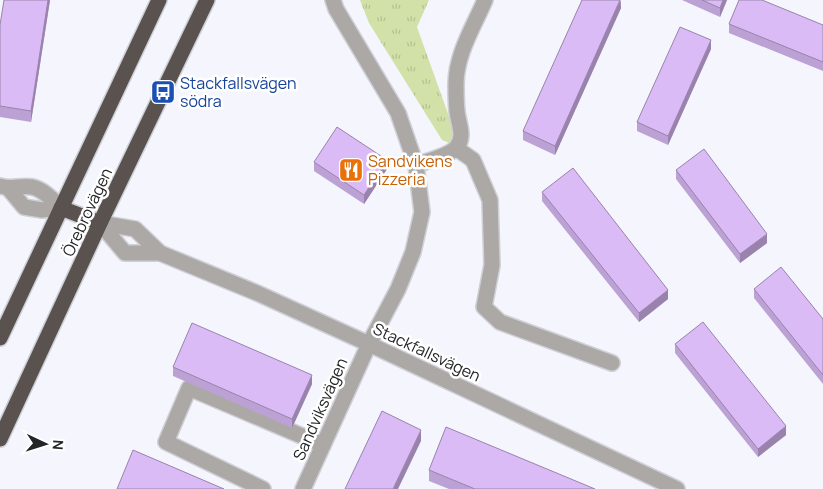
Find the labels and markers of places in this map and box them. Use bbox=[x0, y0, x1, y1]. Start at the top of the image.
place label: Stackfallsvägen södra bbox=[180, 72, 296, 112]
bus stop icon: Stackfallsvägen södra bbox=[150, 79, 176, 105]
place label: Sandvikens Pizzeria bbox=[368, 150, 452, 190]
restaurant icon: Sandvikens Pizzeria bbox=[338, 157, 364, 183]

